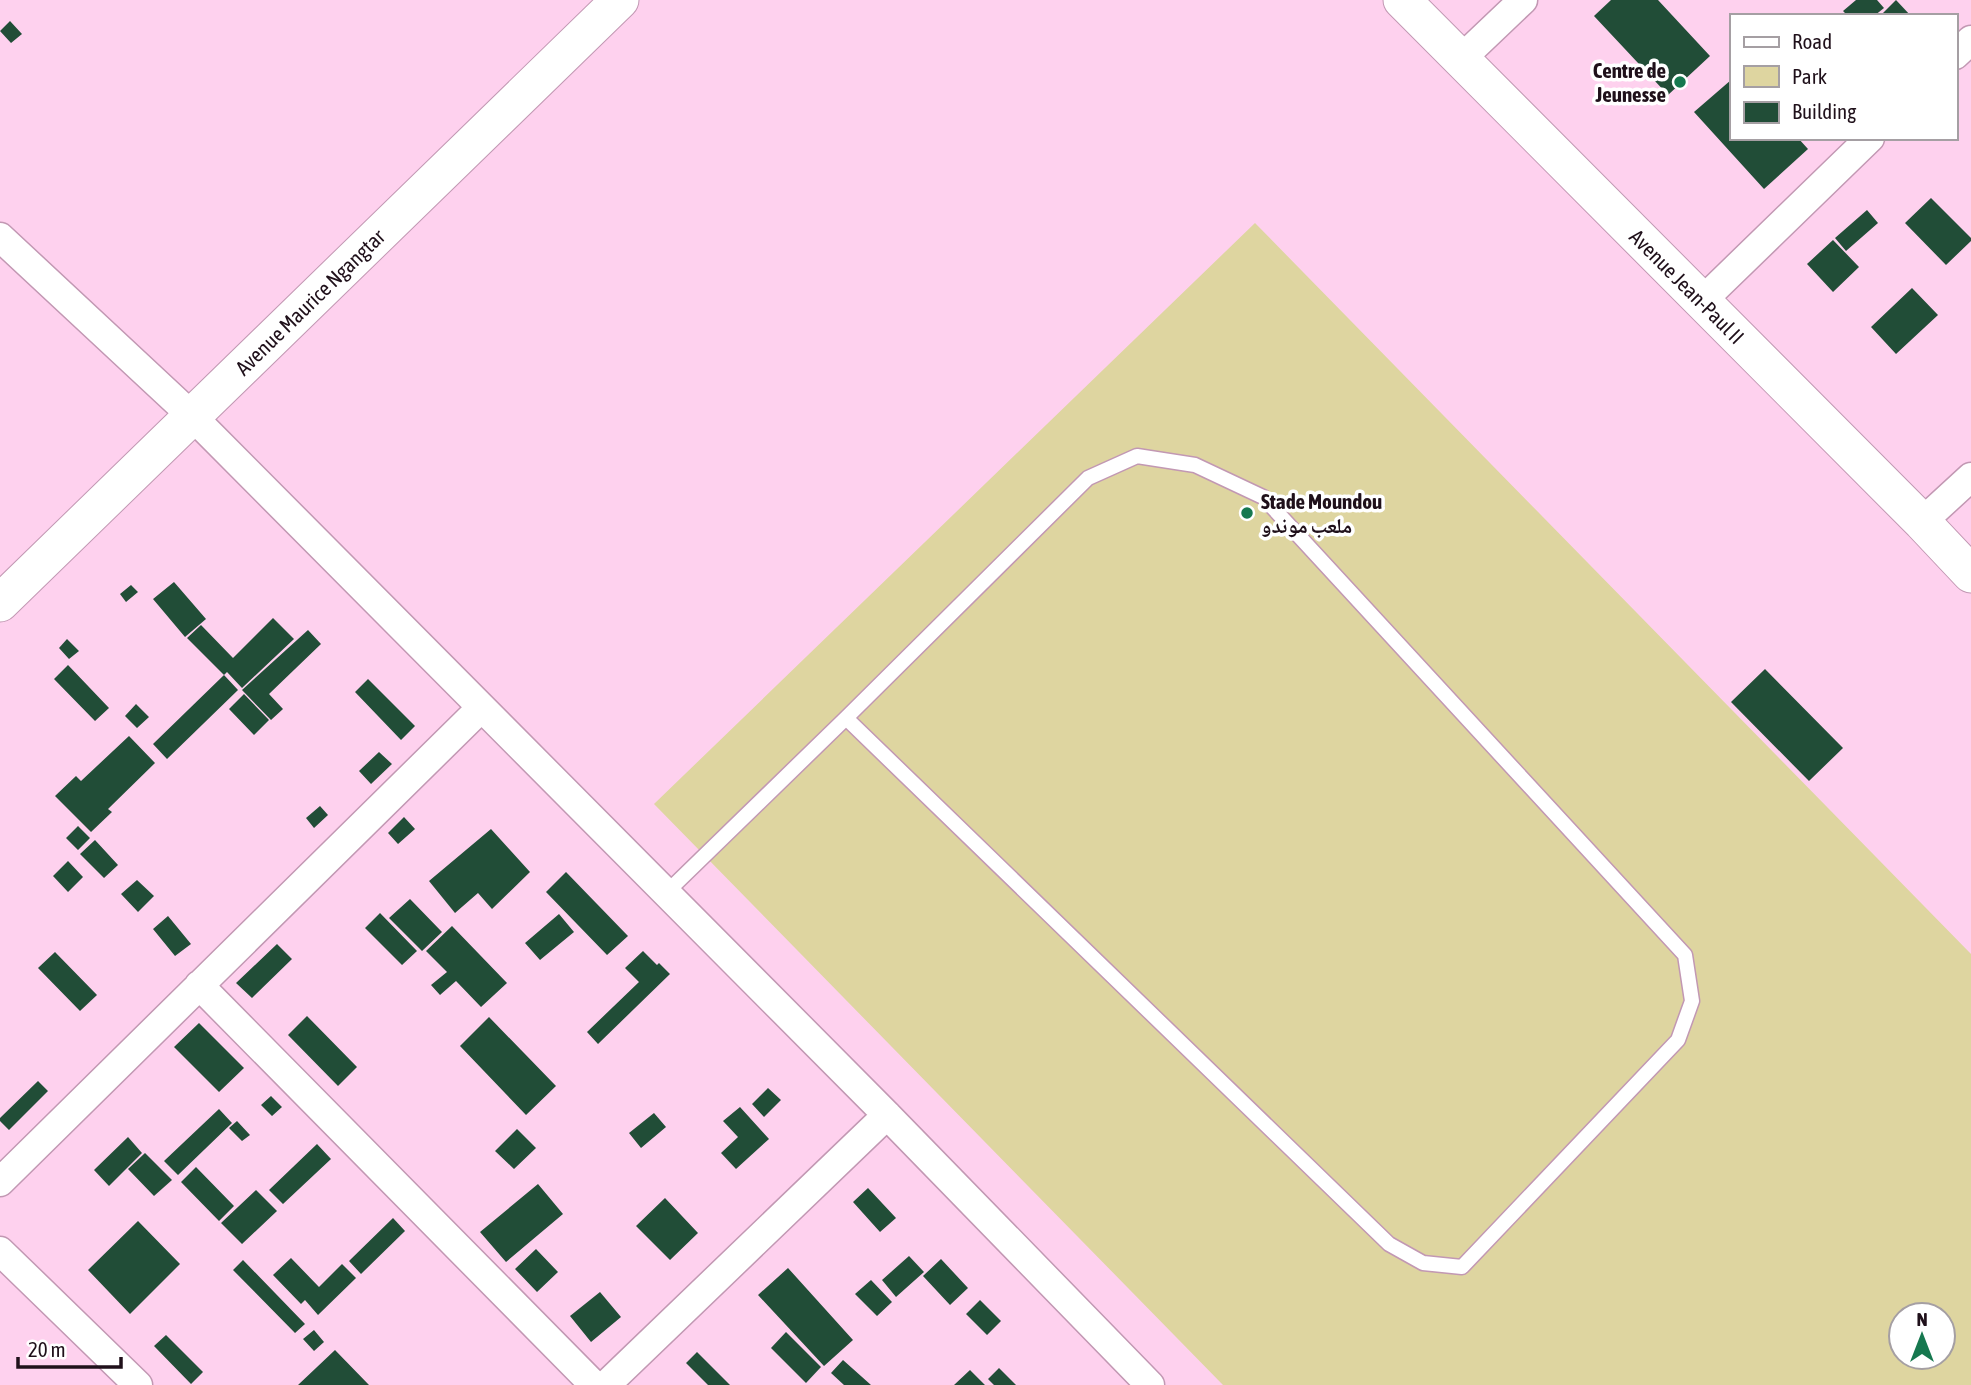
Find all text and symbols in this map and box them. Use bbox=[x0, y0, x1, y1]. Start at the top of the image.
legend bbox=[1730, 14, 1957, 140]
text: Road bbox=[1792, 29, 1832, 53]
place label: Centre de Jeunesse bbox=[1593, 58, 1666, 106]
text: Park bbox=[1792, 64, 1827, 88]
marker: Centre de Jeunesse bbox=[1672, 74, 1688, 90]
text: Building bbox=[1792, 99, 1856, 123]
street label: Avenue Maurice Ngangtar bbox=[230, 223, 390, 380]
street label: Avenue Jean-Paul II bbox=[1625, 224, 1749, 348]
place label: Stade Moundou ملعب موندو bbox=[1261, 489, 1382, 538]
marker: Stade Moundou ملعب موندو bbox=[1239, 505, 1255, 521]
north arrow bbox=[1887, 1301, 1957, 1371]
text: N bbox=[1916, 1308, 1928, 1330]
scale bar bbox=[18, 1326, 121, 1370]
text: 20 m bbox=[28, 1337, 66, 1361]

